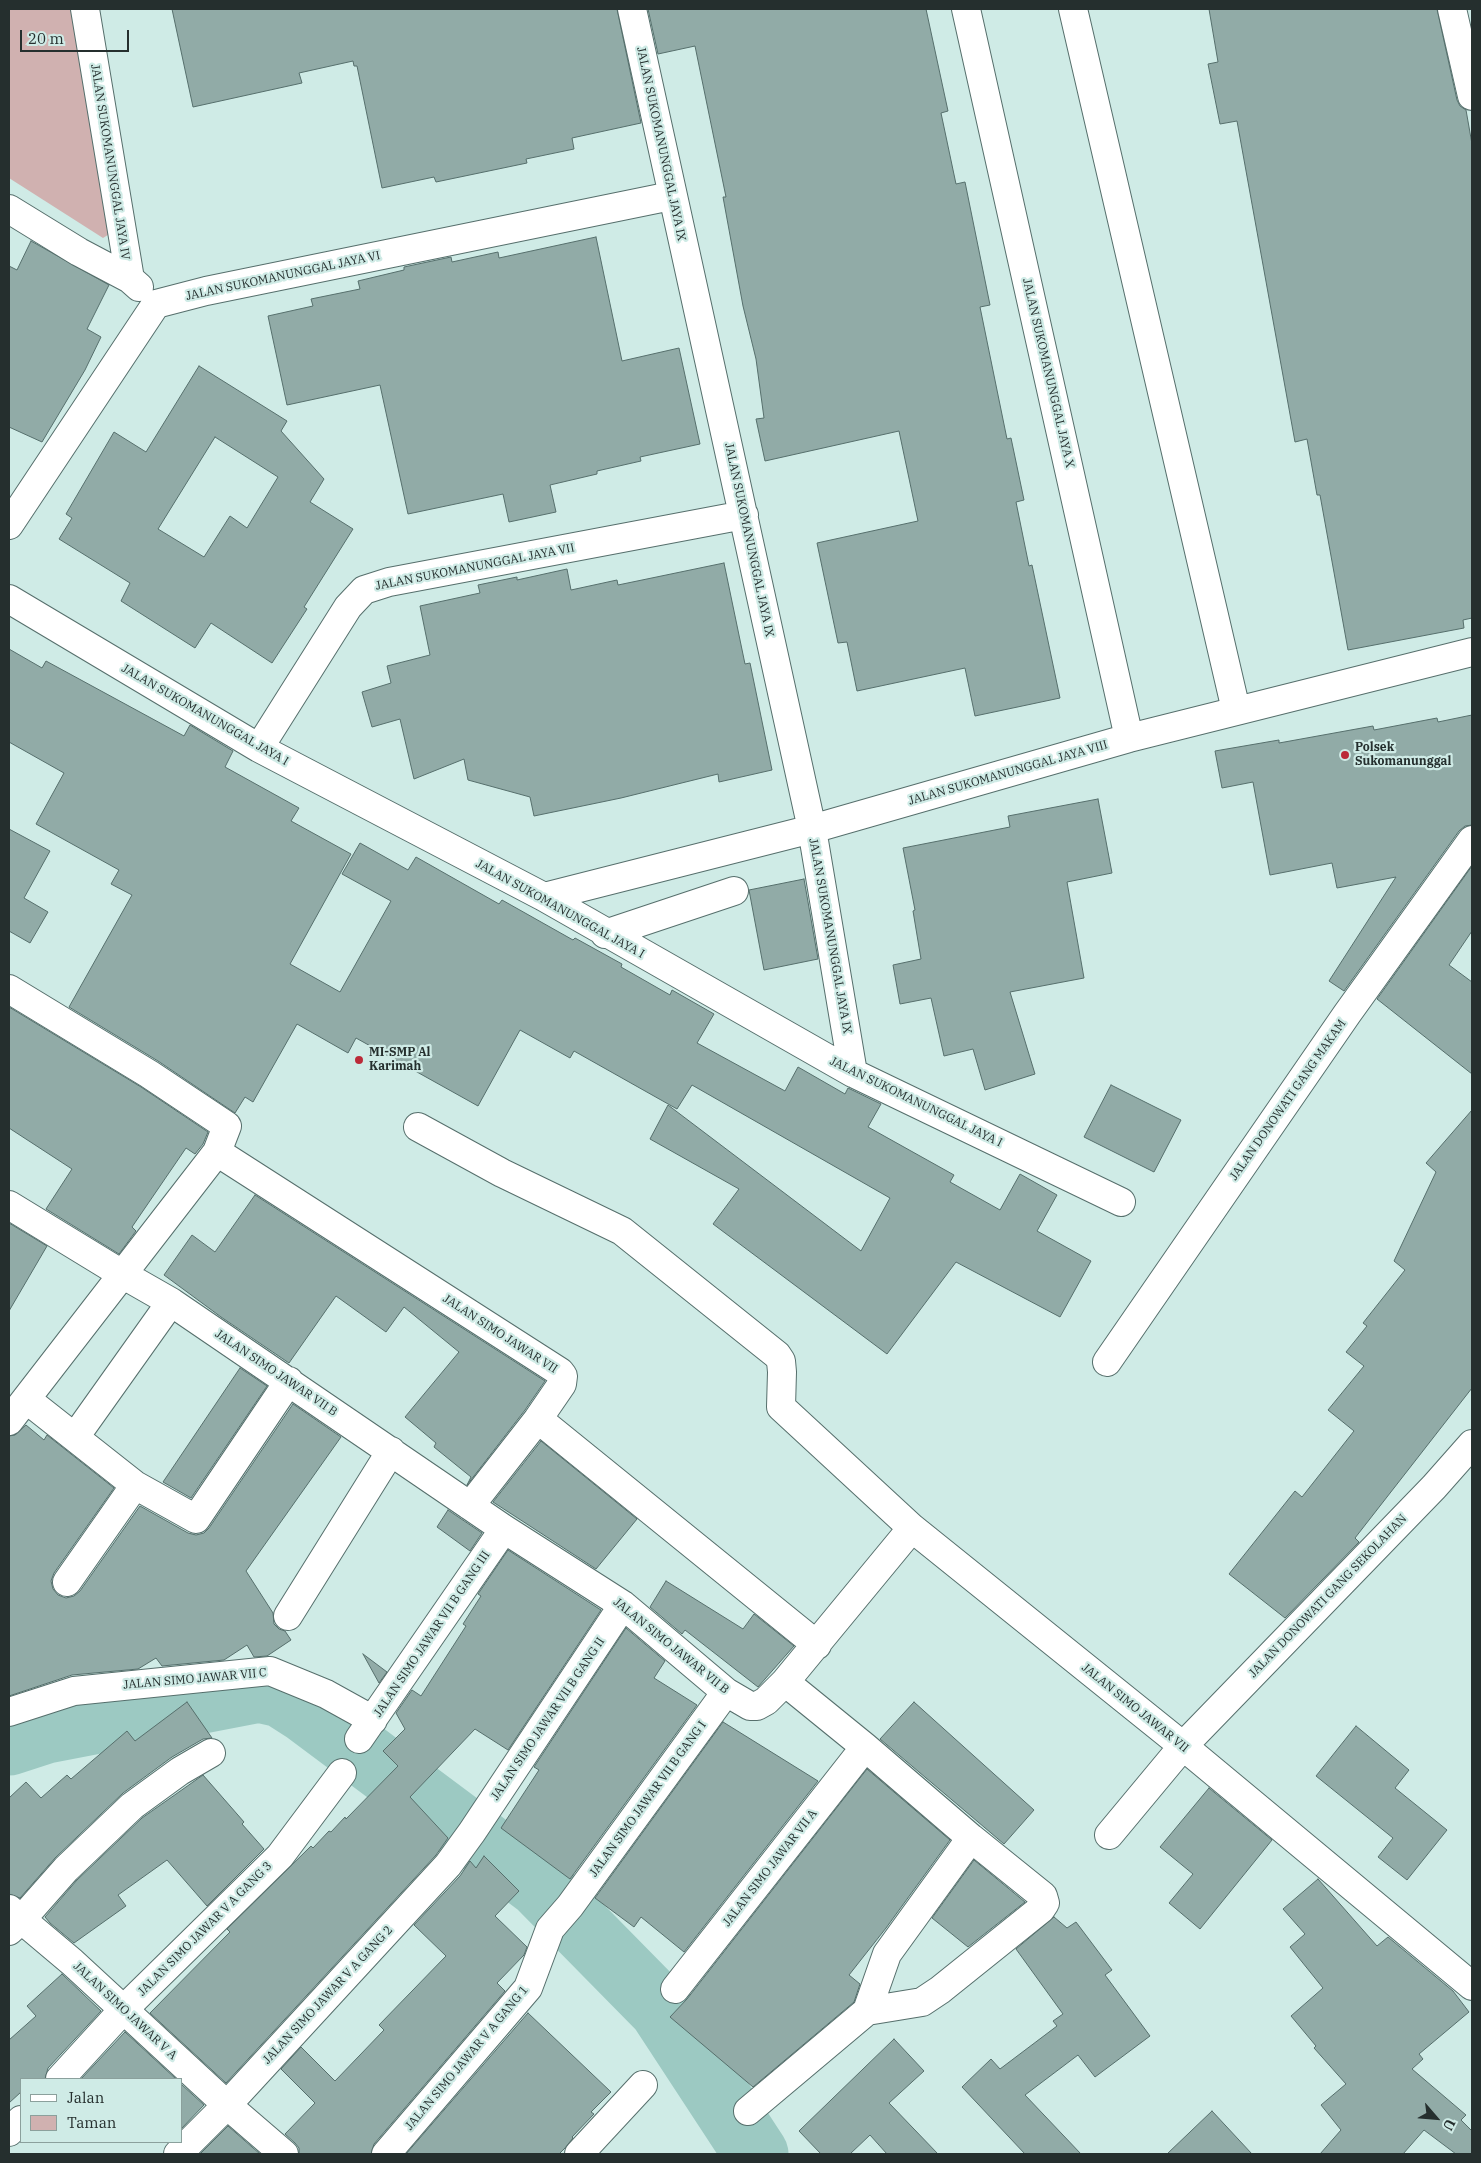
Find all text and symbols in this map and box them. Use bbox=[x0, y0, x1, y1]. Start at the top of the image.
scale bar bbox=[22, 20, 131, 52]
text: 20 m bbox=[28, 29, 64, 48]
street label: JALAN SUKOMANUNGGAL JAYA IX bbox=[633, 46, 689, 242]
street label: JALAN SUKOMANUNGGAL JAYA IV bbox=[87, 63, 133, 261]
street label: JALAN SUKOMANUNGGAL JAYA VI bbox=[185, 248, 381, 304]
street label: JALAN SUKOMANUNGGAL JAYA X bbox=[1019, 277, 1077, 469]
street label: JALAN SUKOMANUNGGAL JAYA IX bbox=[721, 442, 777, 638]
street label: JALAN SUKOMANUNGGAL JAYA VII bbox=[374, 541, 576, 593]
street label: JALAN SUKOMANUNGGAL JAYA I bbox=[119, 661, 291, 769]
street label: JALAN SUKOMANUNGGAL JAYA VIII bbox=[907, 738, 1109, 808]
place label: Polsek Sukomanunggal bbox=[1355, 741, 1451, 769]
marker: Polsek Sukomanunggal bbox=[1339, 749, 1351, 761]
street label: JALAN SUKOMANUNGGAL JAYA IX bbox=[806, 837, 854, 1035]
street label: JALAN SUKOMANUNGGAL JAYA I bbox=[473, 857, 647, 961]
street label: JALAN DONOWATI GANG MAKAM bbox=[1227, 1017, 1349, 1183]
place label: MI-SMP Al Karimah bbox=[369, 1046, 430, 1074]
marker: MI-SMP Al Karimah bbox=[353, 1054, 365, 1066]
street label: JALAN SUKOMANUNGGAL JAYA I bbox=[827, 1054, 1005, 1150]
street label: JALAN SIMO JAWAR VII bbox=[440, 1292, 560, 1376]
street label: JALAN SIMO JAWAR VII B bbox=[212, 1327, 340, 1419]
street label: JALAN DONOWATI GANG SEKOLAHAN bbox=[1246, 1512, 1410, 1680]
street label: JALAN SIMO JAWAR VII B GANG III bbox=[371, 1548, 493, 1720]
street label: JALAN SIMO JAWAR VII B bbox=[610, 1595, 732, 1697]
street label: JALAN SIMO JAWAR VII B GANG II bbox=[488, 1635, 608, 1803]
street label: JALAN SIMO JAWAR VII bbox=[1079, 1660, 1191, 1756]
street label: JALAN SIMO JAWAR VII C bbox=[123, 1666, 267, 1692]
street label: JALAN SIMO JAWAR VII B GANG I bbox=[587, 1718, 709, 1880]
street label: JALAN SIMO JAWAR VII A bbox=[720, 1807, 820, 1929]
street label: JALAN SIMO JAWAR V A GANG 3 bbox=[135, 1859, 275, 1999]
street label: JALAN SIMO JAWAR V A GANG 2 bbox=[260, 1923, 396, 2067]
street label: JALAN SIMO JAWAR V A bbox=[70, 1959, 180, 2063]
street label: JALAN SIMO JAWAR V A GANG 1 bbox=[402, 1983, 532, 2133]
legend bbox=[20, 2078, 182, 2143]
text: Jalan bbox=[67, 2088, 104, 2107]
north arrow bbox=[1411, 2093, 1461, 2143]
text: Taman bbox=[67, 2113, 116, 2132]
text: U bbox=[1439, 2116, 1460, 2134]

